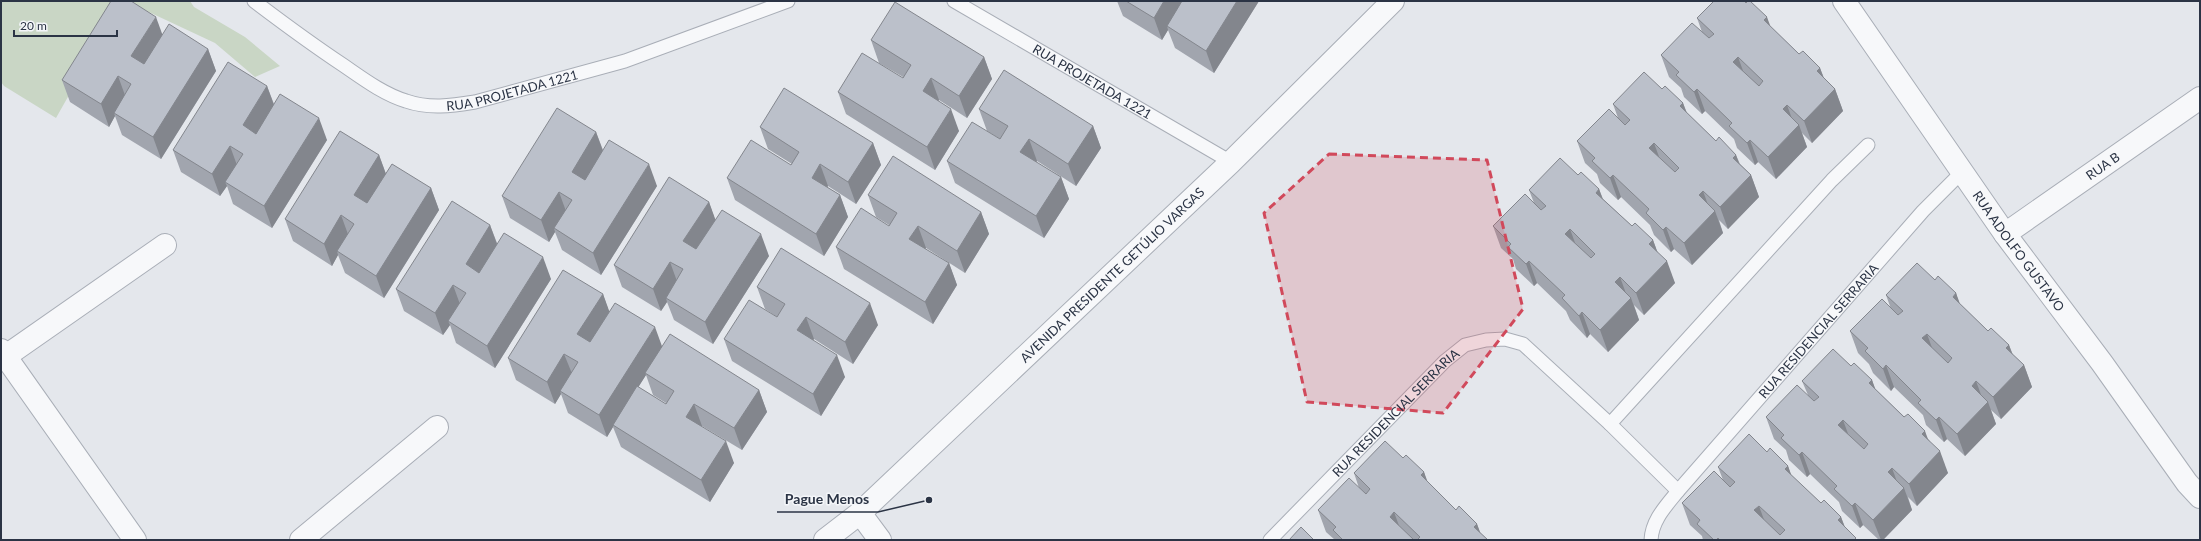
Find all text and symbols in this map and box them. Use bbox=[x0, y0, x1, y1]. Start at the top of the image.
scale bar bbox=[14, 12, 117, 38]
text: 20 m bbox=[20, 18, 47, 33]
street label: RUA PROJETADA 1221 bbox=[1030, 41, 1155, 122]
street label: RUA PROJETADA 1221 bbox=[446, 66, 580, 114]
street label: RUA B bbox=[2083, 149, 2123, 183]
street label: AVENIDA PRESIDENTE GETÚLIO VARGAS bbox=[1016, 184, 1207, 366]
street label: RUA ADOLFO GUSTAVO bbox=[1969, 187, 2068, 314]
street label: RUA RESIDENCIAL SERRARIA bbox=[1755, 260, 1882, 401]
street label: RUA RESIDENCIAL SERRARIA bbox=[1329, 345, 1462, 480]
callout: Pague Menos bbox=[777, 486, 878, 512]
text: Pague Menos bbox=[785, 490, 869, 507]

